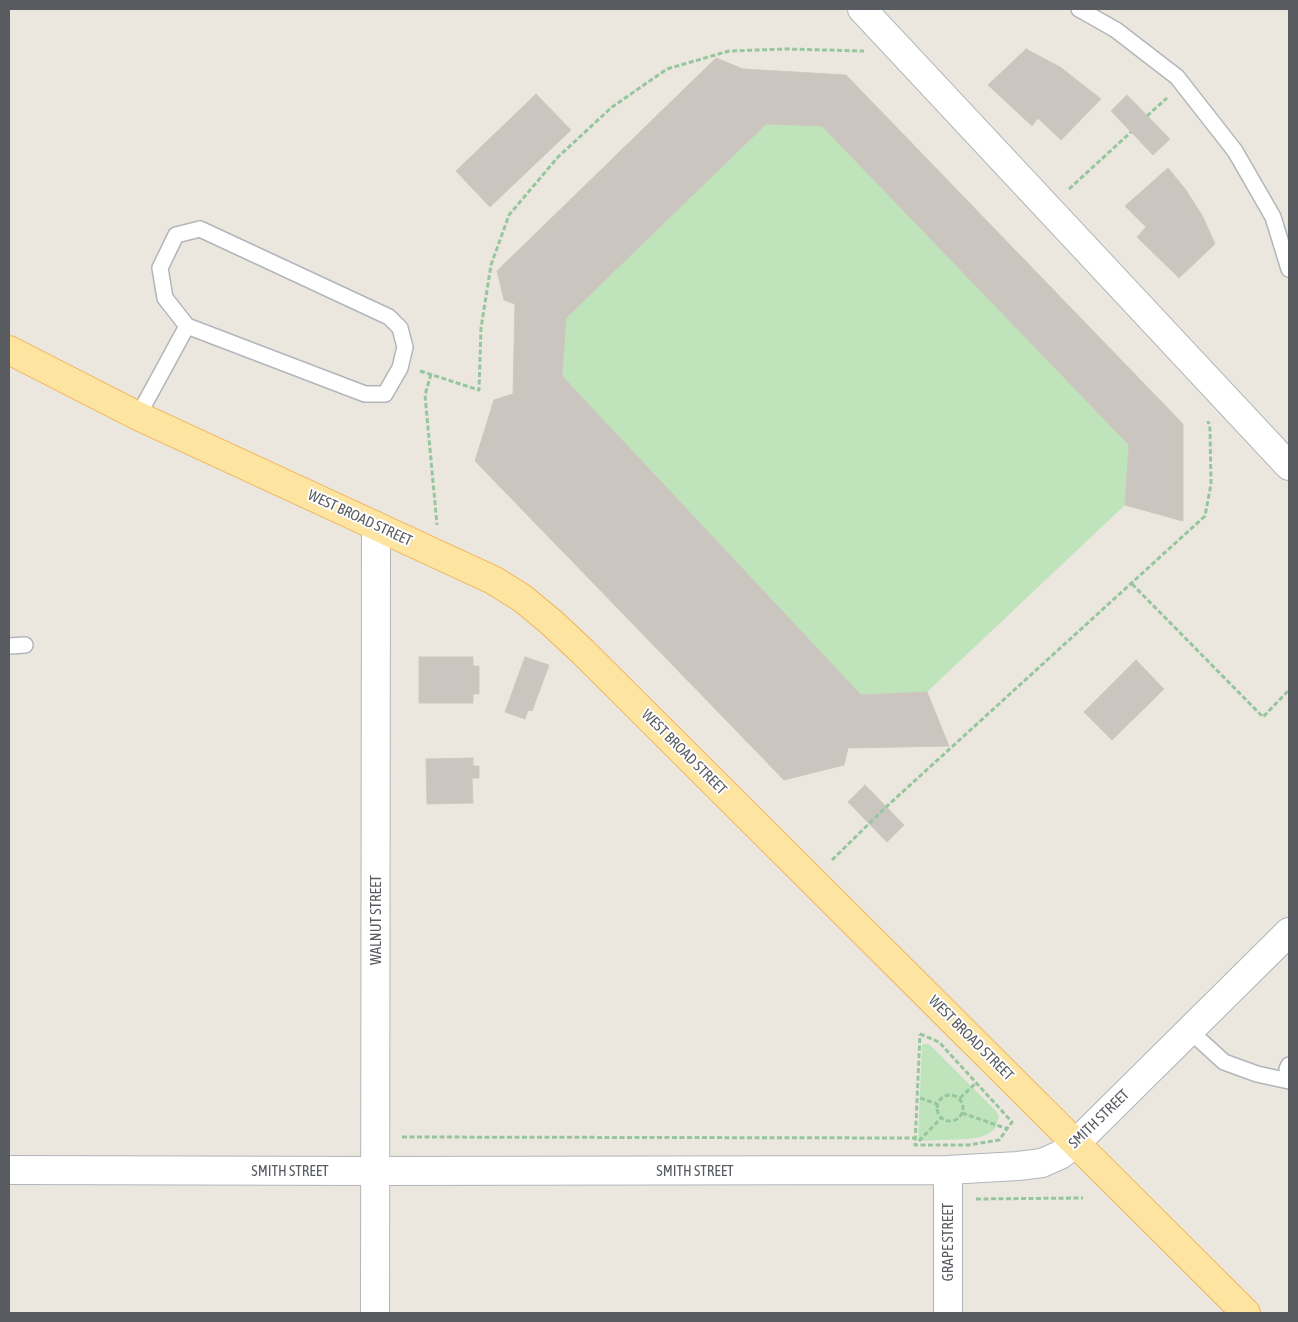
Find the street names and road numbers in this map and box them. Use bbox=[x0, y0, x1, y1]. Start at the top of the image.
street label: WEST BROAD STREET bbox=[305, 486, 415, 550]
street label: WEST BROAD STREET bbox=[638, 706, 730, 798]
street label: WALNUT STREET bbox=[367, 875, 385, 965]
street label: WEST BROAD STREET bbox=[925, 992, 1017, 1084]
street label: SMITH STREET bbox=[1065, 1086, 1133, 1152]
street label: SMITH STREET bbox=[251, 1162, 329, 1180]
street label: SMITH STREET bbox=[656, 1162, 734, 1180]
street label: GRAPE STREET bbox=[939, 1203, 957, 1281]

